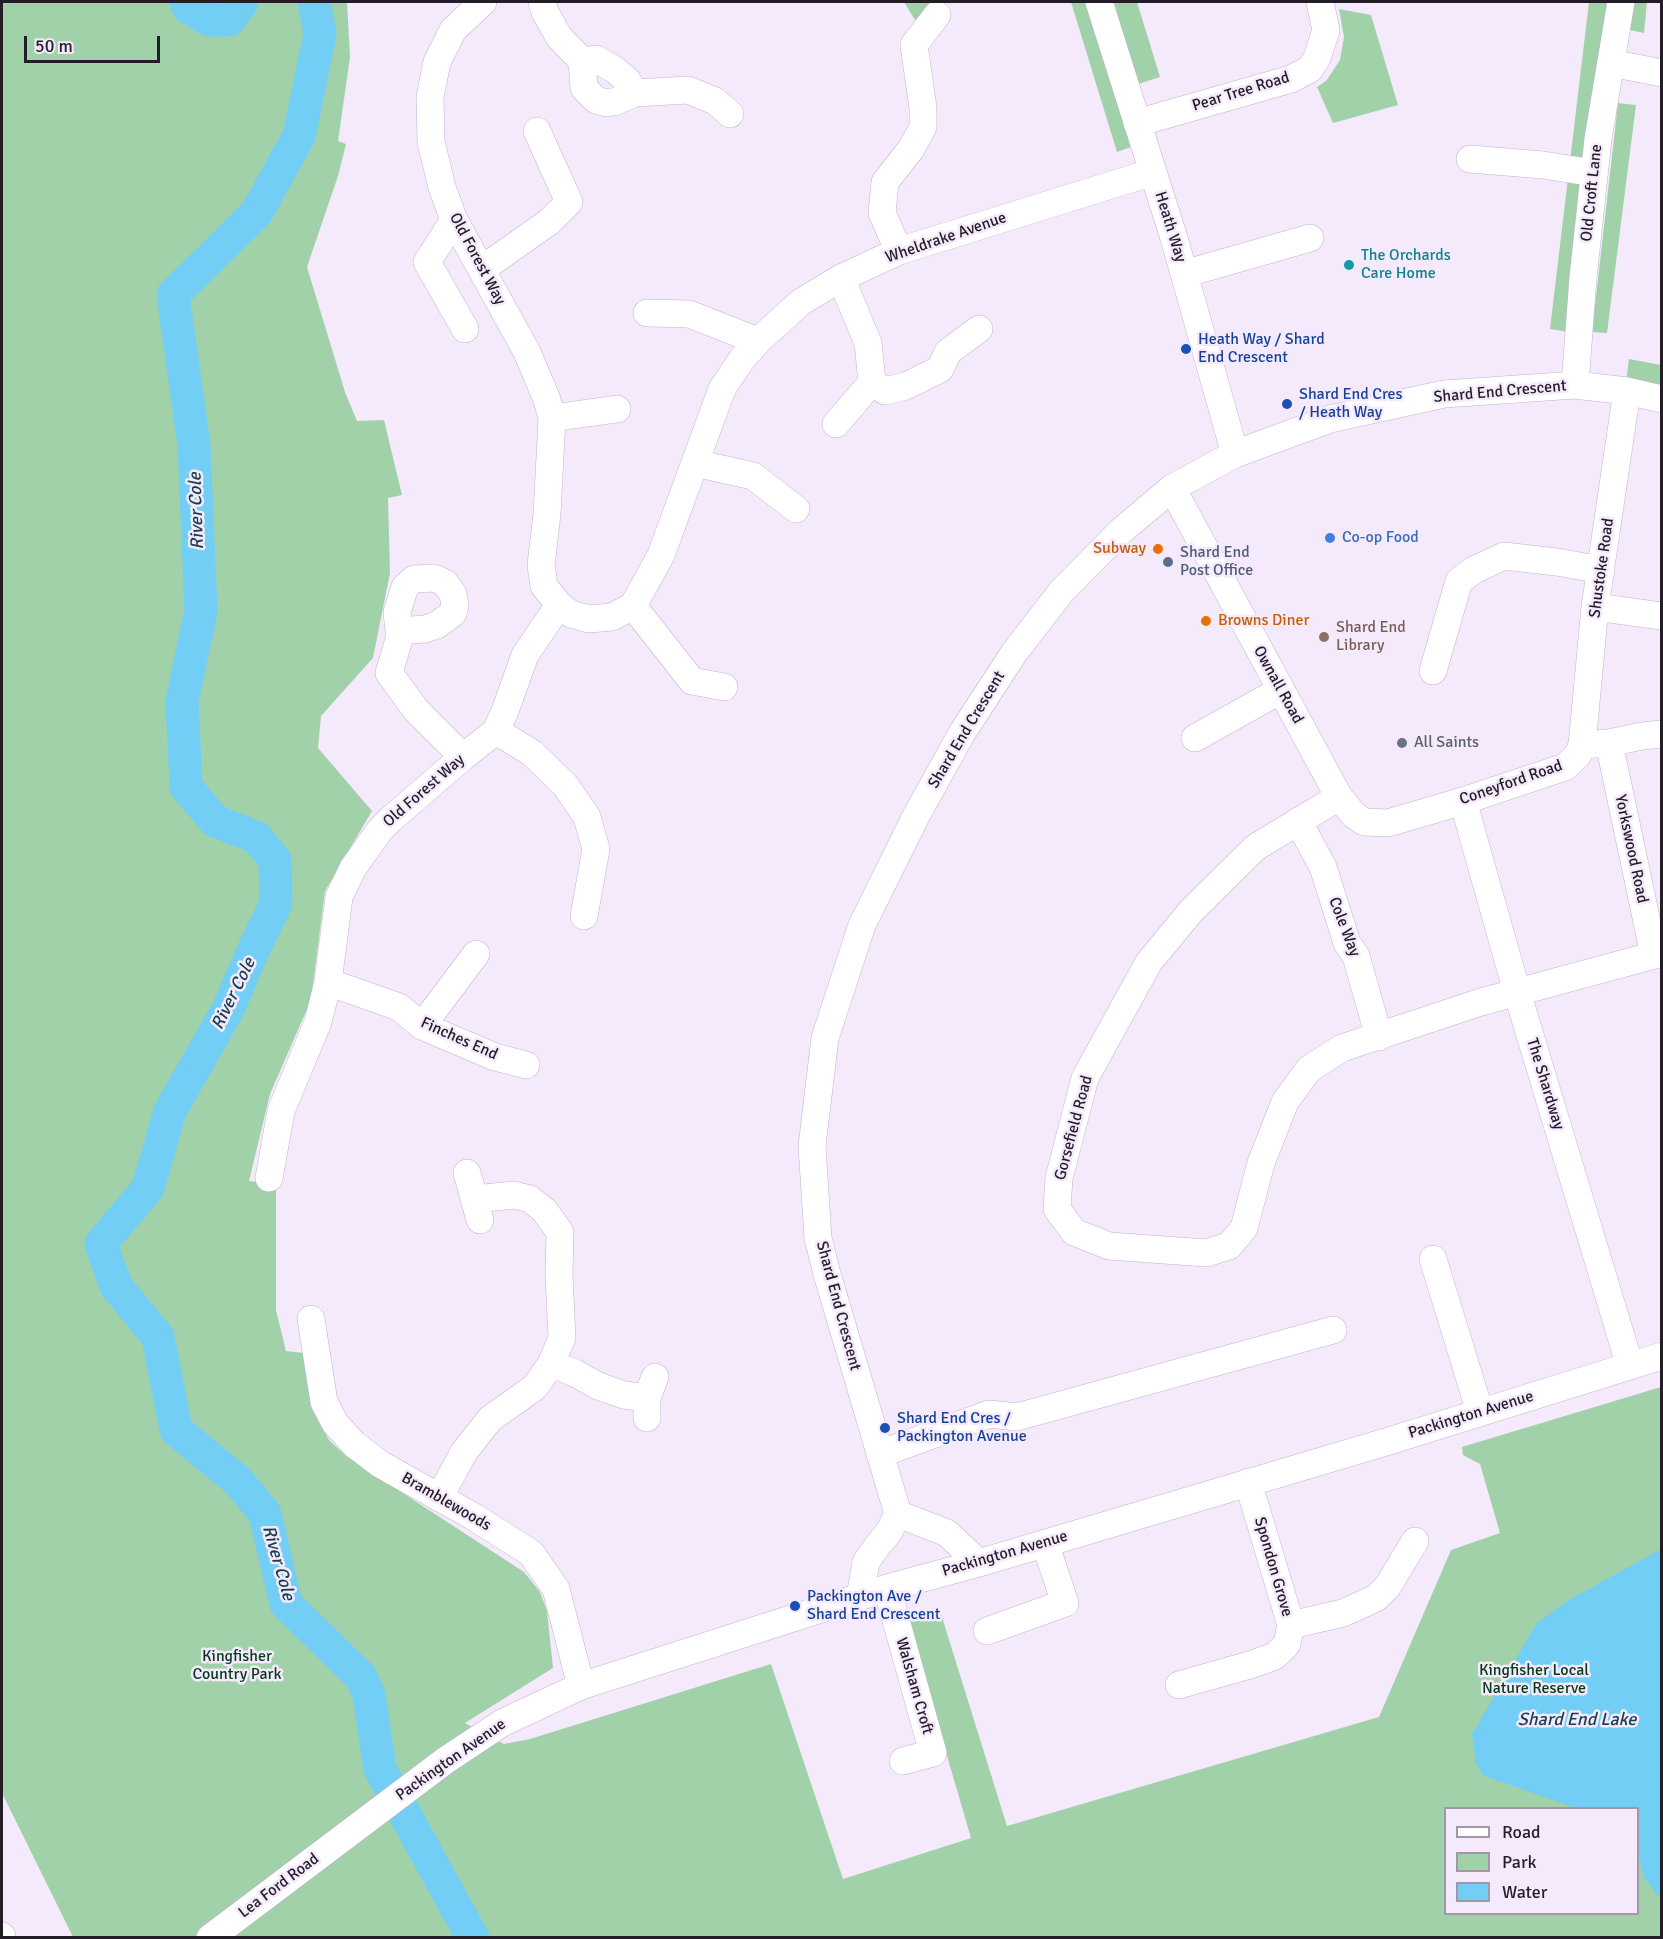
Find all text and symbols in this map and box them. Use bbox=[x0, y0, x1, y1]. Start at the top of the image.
scale bar bbox=[27, 24, 164, 62]
text: 50 m bbox=[35, 35, 73, 57]
street label: Pear Tree Road bbox=[1190, 68, 1292, 116]
street label: Old Croft Lane bbox=[1577, 143, 1607, 243]
street label: Heath Way bbox=[1150, 189, 1190, 265]
street label: Wheldrake Avenue bbox=[883, 208, 1009, 268]
street label: Old Forest Way bbox=[445, 210, 509, 308]
place label: The Orchards Care Home bbox=[1361, 246, 1451, 284]
marker: The Orchards Care Home bbox=[1342, 258, 1356, 272]
place label: Heath Way / Shard End Crescent bbox=[1198, 330, 1325, 368]
marker: Heath Way / Shard End Crescent bbox=[1179, 342, 1193, 356]
street label: Shard End Crescent bbox=[1433, 377, 1567, 407]
place label: Shard End Cres / Heath Way bbox=[1299, 385, 1403, 423]
marker: Shard End Cres / Heath Way bbox=[1280, 397, 1294, 411]
water label: River Cole bbox=[185, 472, 209, 550]
street label: Shustoke Road bbox=[1585, 517, 1619, 619]
place label: Co-op Food bbox=[1342, 528, 1419, 548]
marker: Co-op Food bbox=[1323, 531, 1337, 545]
place label: Subway bbox=[1093, 539, 1146, 559]
marker: Subway bbox=[1151, 542, 1165, 556]
place label: Shard End Post Office bbox=[1180, 543, 1253, 581]
marker: Shard End Post Office bbox=[1161, 555, 1175, 569]
place label: Browns Diner bbox=[1218, 611, 1309, 631]
marker: Browns Diner bbox=[1199, 614, 1213, 628]
place label: Shard End Library bbox=[1336, 618, 1406, 656]
marker: Shard End Library bbox=[1317, 630, 1331, 644]
street label: Ownall Road bbox=[1249, 643, 1307, 727]
street label: Shard End Crescent bbox=[924, 668, 1010, 792]
place label: All Saints bbox=[1414, 733, 1479, 753]
marker: All Saints bbox=[1395, 736, 1409, 750]
street label: Old Forest Way bbox=[379, 750, 469, 832]
street label: Coneyford Road bbox=[1457, 756, 1565, 810]
street label: Yorkswood Road bbox=[1610, 793, 1652, 905]
street label: Cole Way bbox=[1324, 894, 1364, 960]
water label: River Cole bbox=[207, 955, 261, 1033]
street label: Finches End bbox=[417, 1013, 501, 1065]
street label: The Shardway bbox=[1522, 1036, 1568, 1132]
street label: Gorsefield Road bbox=[1051, 1074, 1097, 1182]
street label: Shard End Crescent bbox=[811, 1239, 865, 1373]
street label: Packington Avenue bbox=[1406, 1387, 1536, 1443]
place label: Shard End Cres / Packington Avenue bbox=[897, 1409, 1027, 1447]
marker: Shard End Cres / Packington Avenue bbox=[878, 1421, 892, 1435]
street label: Bramblewoods bbox=[398, 1469, 494, 1535]
street label: Spondon Grove bbox=[1250, 1515, 1296, 1619]
water label: River Cole bbox=[257, 1523, 299, 1603]
street label: Packington Avenue bbox=[940, 1527, 1070, 1581]
place label: Packington Ave / Shard End Crescent bbox=[807, 1587, 940, 1625]
marker: Packington Ave / Shard End Crescent bbox=[788, 1599, 802, 1613]
street label: Walsham Croft bbox=[891, 1635, 937, 1737]
park label: Kingfisher Country Park bbox=[193, 1647, 281, 1685]
park label: Kingfisher Local Nature Reserve bbox=[1479, 1661, 1589, 1699]
water label: Shard End Lake bbox=[1518, 1709, 1636, 1731]
street label: Packington Avenue bbox=[392, 1715, 510, 1805]
legend bbox=[1444, 1807, 1639, 1915]
text: Road bbox=[1502, 1821, 1541, 1843]
street label: Lea Ford Road bbox=[235, 1850, 323, 1922]
text: Park bbox=[1502, 1851, 1537, 1873]
text: Water bbox=[1502, 1881, 1547, 1903]

